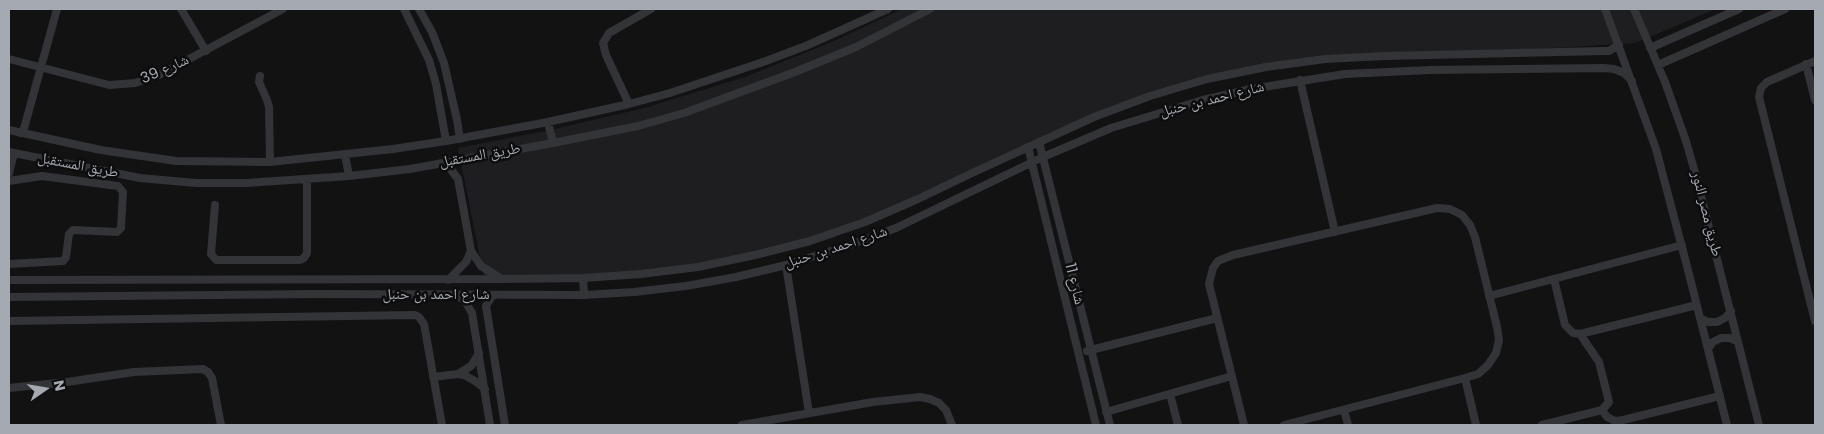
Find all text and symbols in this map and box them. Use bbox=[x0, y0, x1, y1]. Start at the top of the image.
street label: شارع 39 bbox=[138, 51, 192, 89]
street label: شارع احمد بن حنبل bbox=[1158, 78, 1266, 122]
street label: طريق المستقبل bbox=[438, 140, 522, 172]
street label: طريق المستقبل bbox=[36, 149, 120, 183]
street label: طريق مصر النور bbox=[1687, 169, 1725, 259]
street label: شارع احمد بن حنبل bbox=[782, 223, 890, 273]
street label: شارع 11 bbox=[1060, 261, 1088, 307]
street label: شارع احمد بن حنبل bbox=[382, 286, 490, 304]
north arrow bbox=[20, 364, 70, 414]
text: N bbox=[49, 378, 71, 393]

